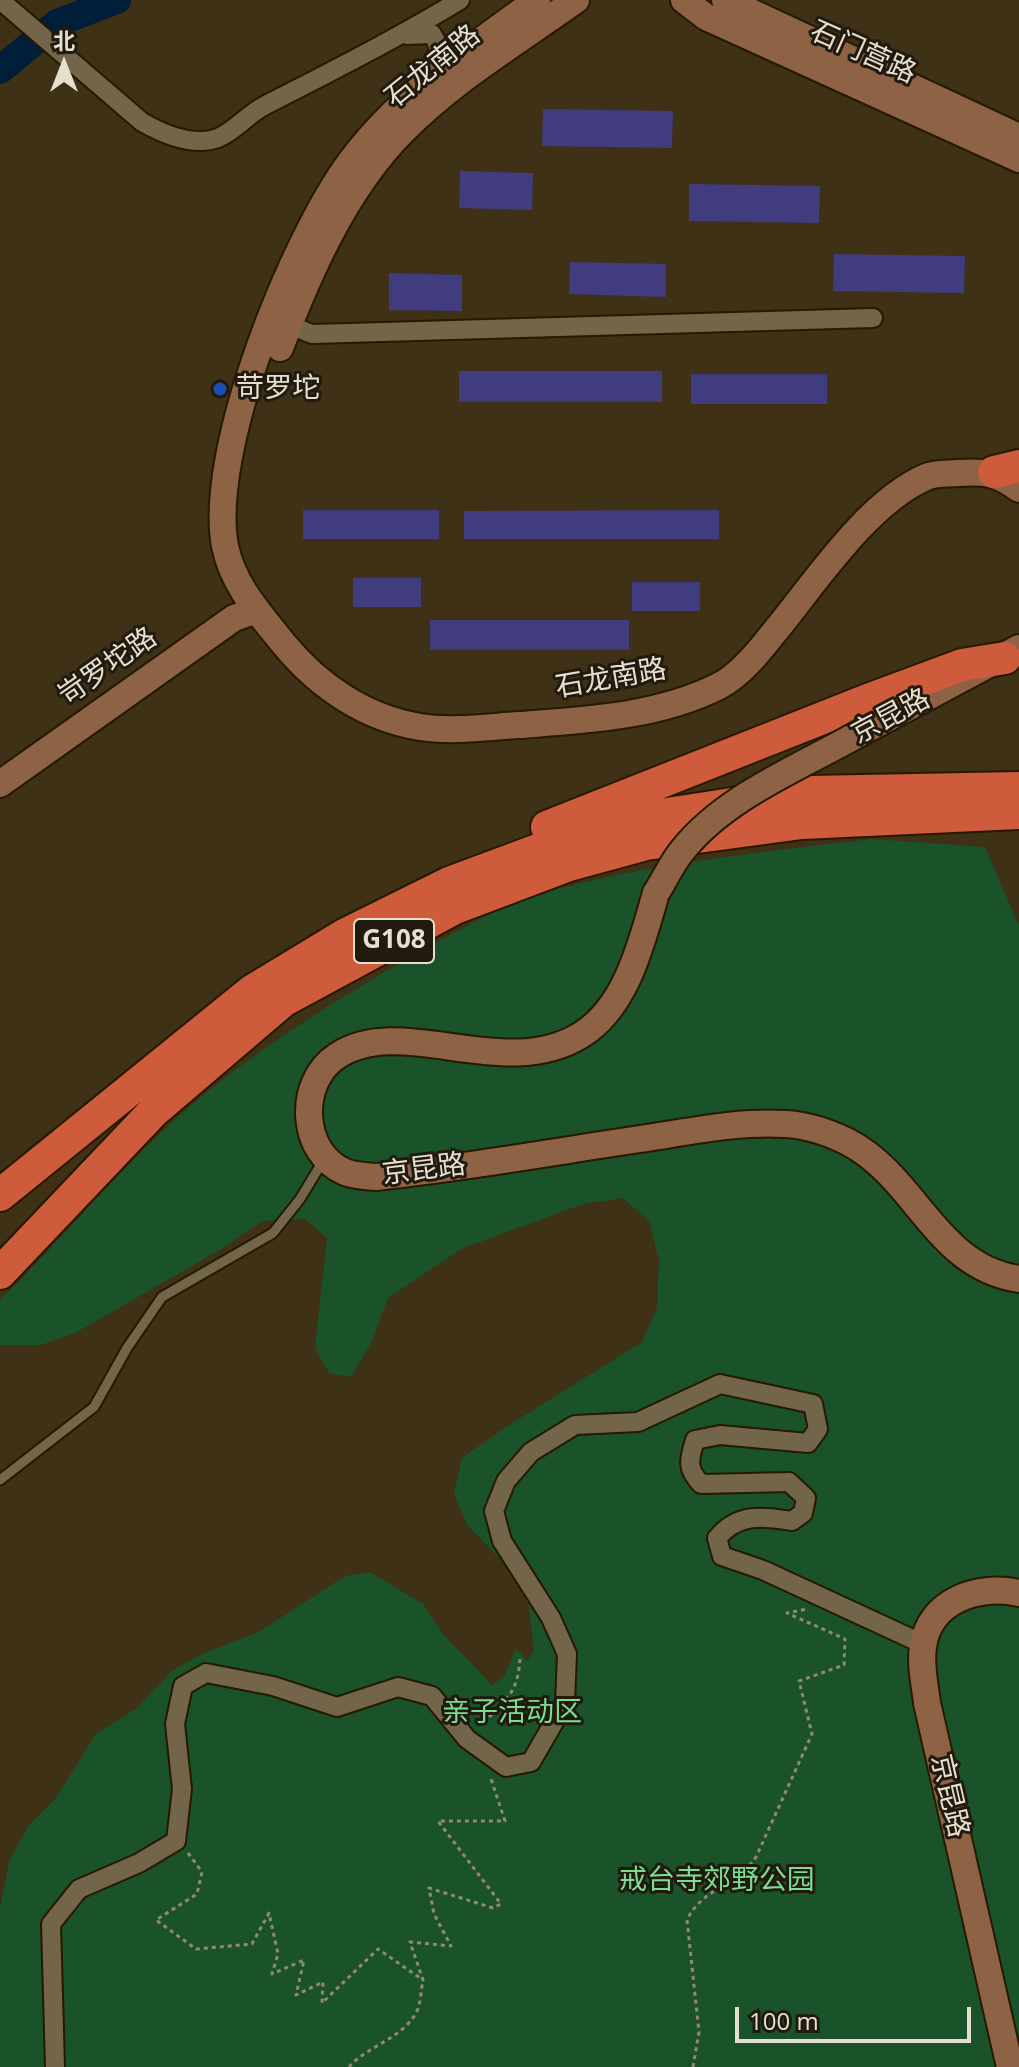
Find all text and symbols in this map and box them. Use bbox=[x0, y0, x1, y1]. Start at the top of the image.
street label: 石门营路 bbox=[805, 15, 921, 91]
street label: 石龙南路 bbox=[379, 19, 487, 115]
north arrow bbox=[24, 24, 104, 104]
text: 北 bbox=[53, 25, 75, 55]
place label: 苛罗坨 bbox=[236, 372, 320, 406]
marker: 苛罗坨 bbox=[211, 380, 229, 398]
street label: 岢罗坨路 bbox=[52, 621, 164, 713]
street label: 石龙南路 bbox=[553, 653, 669, 705]
street label: 京昆路 bbox=[846, 682, 936, 752]
road number: G108 bbox=[354, 919, 434, 963]
street label: 京昆路 bbox=[380, 1148, 468, 1192]
park label: 亲子活动区 bbox=[442, 1696, 582, 1730]
street label: 京昆路 bbox=[923, 1751, 975, 1841]
park label: 戒台寺郊野公园 bbox=[619, 1864, 815, 1898]
scale bar bbox=[739, 1991, 975, 2041]
text: 100 m bbox=[749, 2004, 819, 2037]

